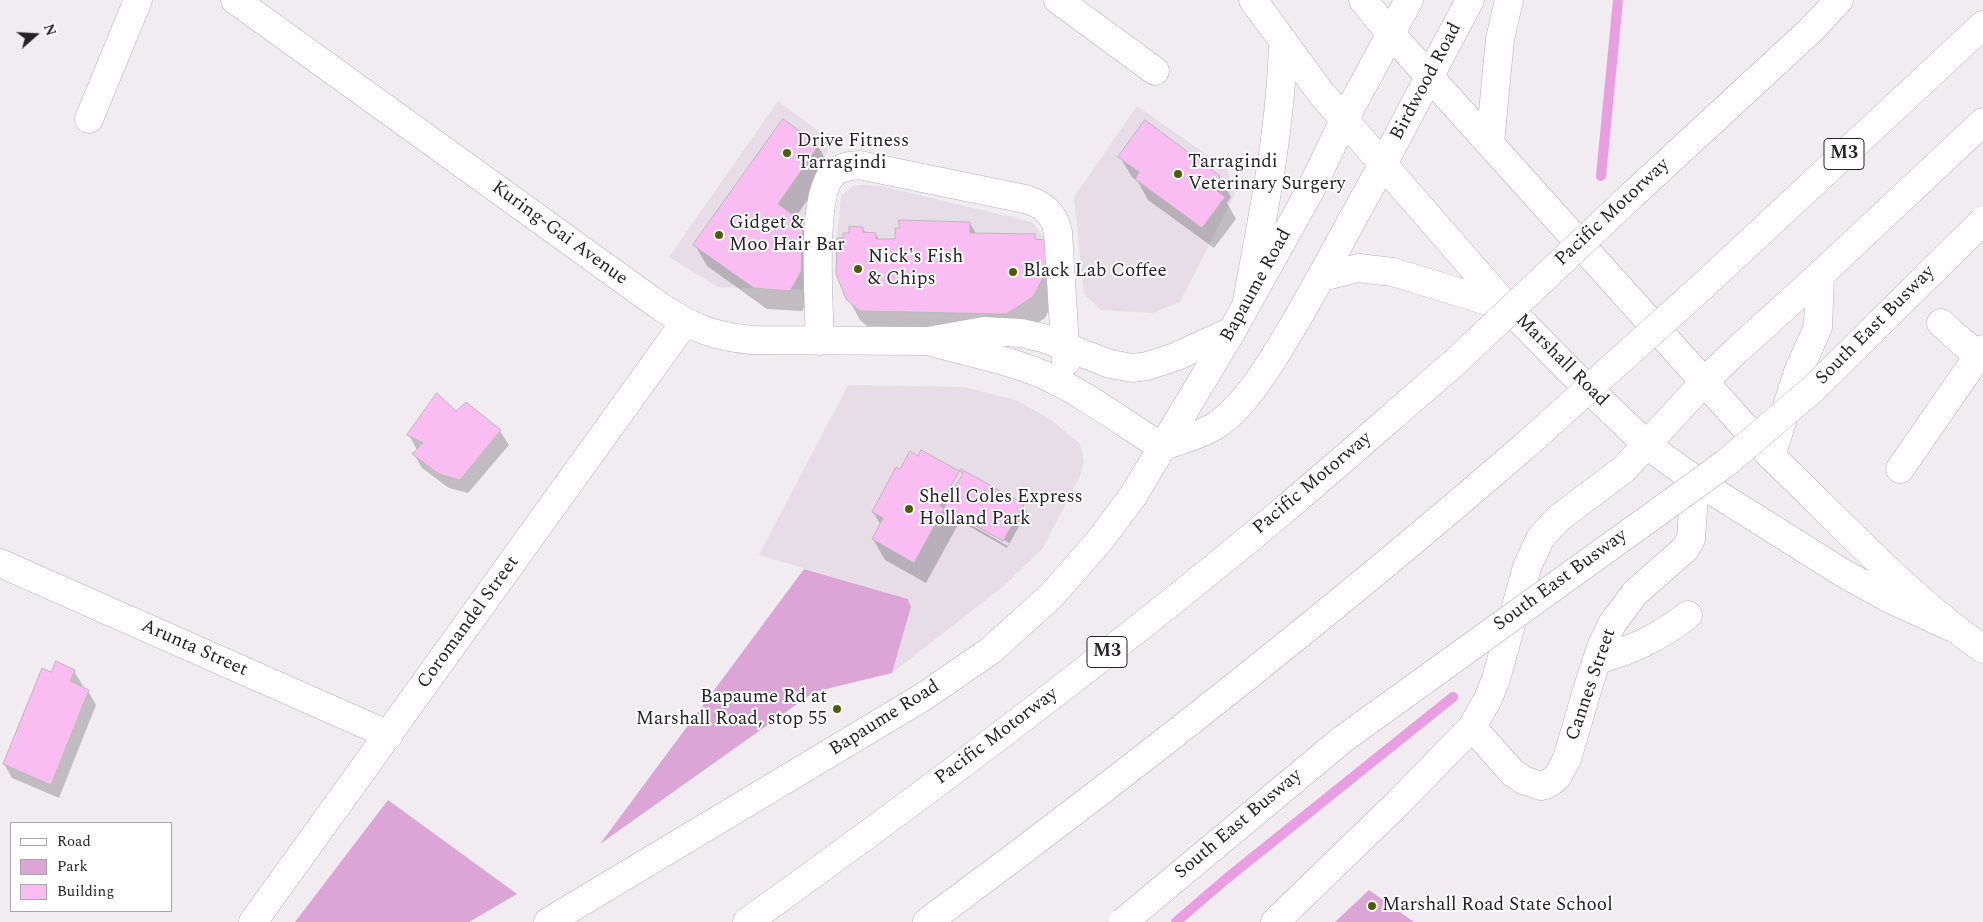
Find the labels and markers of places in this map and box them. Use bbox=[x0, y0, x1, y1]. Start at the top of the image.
place label: Drive Fitness Tarragindi bbox=[797, 131, 909, 175]
marker: Drive Fitness Tarragindi bbox=[781, 147, 793, 159]
place label: Tarragindi Veterinary Surgery bbox=[1188, 152, 1346, 196]
marker: Tarragindi Veterinary Surgery bbox=[1172, 168, 1184, 180]
place label: Gidget & Moo Hair Bar bbox=[729, 213, 845, 257]
marker: Gidget & Moo Hair Bar bbox=[713, 229, 725, 241]
place label: Nick's Fish & Chips bbox=[868, 247, 963, 291]
place label: Black Lab Coffee bbox=[1023, 261, 1167, 283]
marker: Nick's Fish & Chips bbox=[852, 263, 864, 275]
marker: Black Lab Coffee bbox=[1007, 266, 1019, 278]
place label: Shell Coles Express Holland Park bbox=[919, 487, 1083, 531]
marker: Shell Coles Express Holland Park bbox=[903, 503, 915, 515]
place label: Bapaume Rd at Marshall Road, stop 55 bbox=[636, 687, 827, 731]
marker: Bapaume Rd at Marshall Road, stop 55 bbox=[831, 703, 843, 715]
place label: Marshall Road State School bbox=[1382, 895, 1613, 917]
marker: Marshall Road State School bbox=[1366, 900, 1378, 912]

